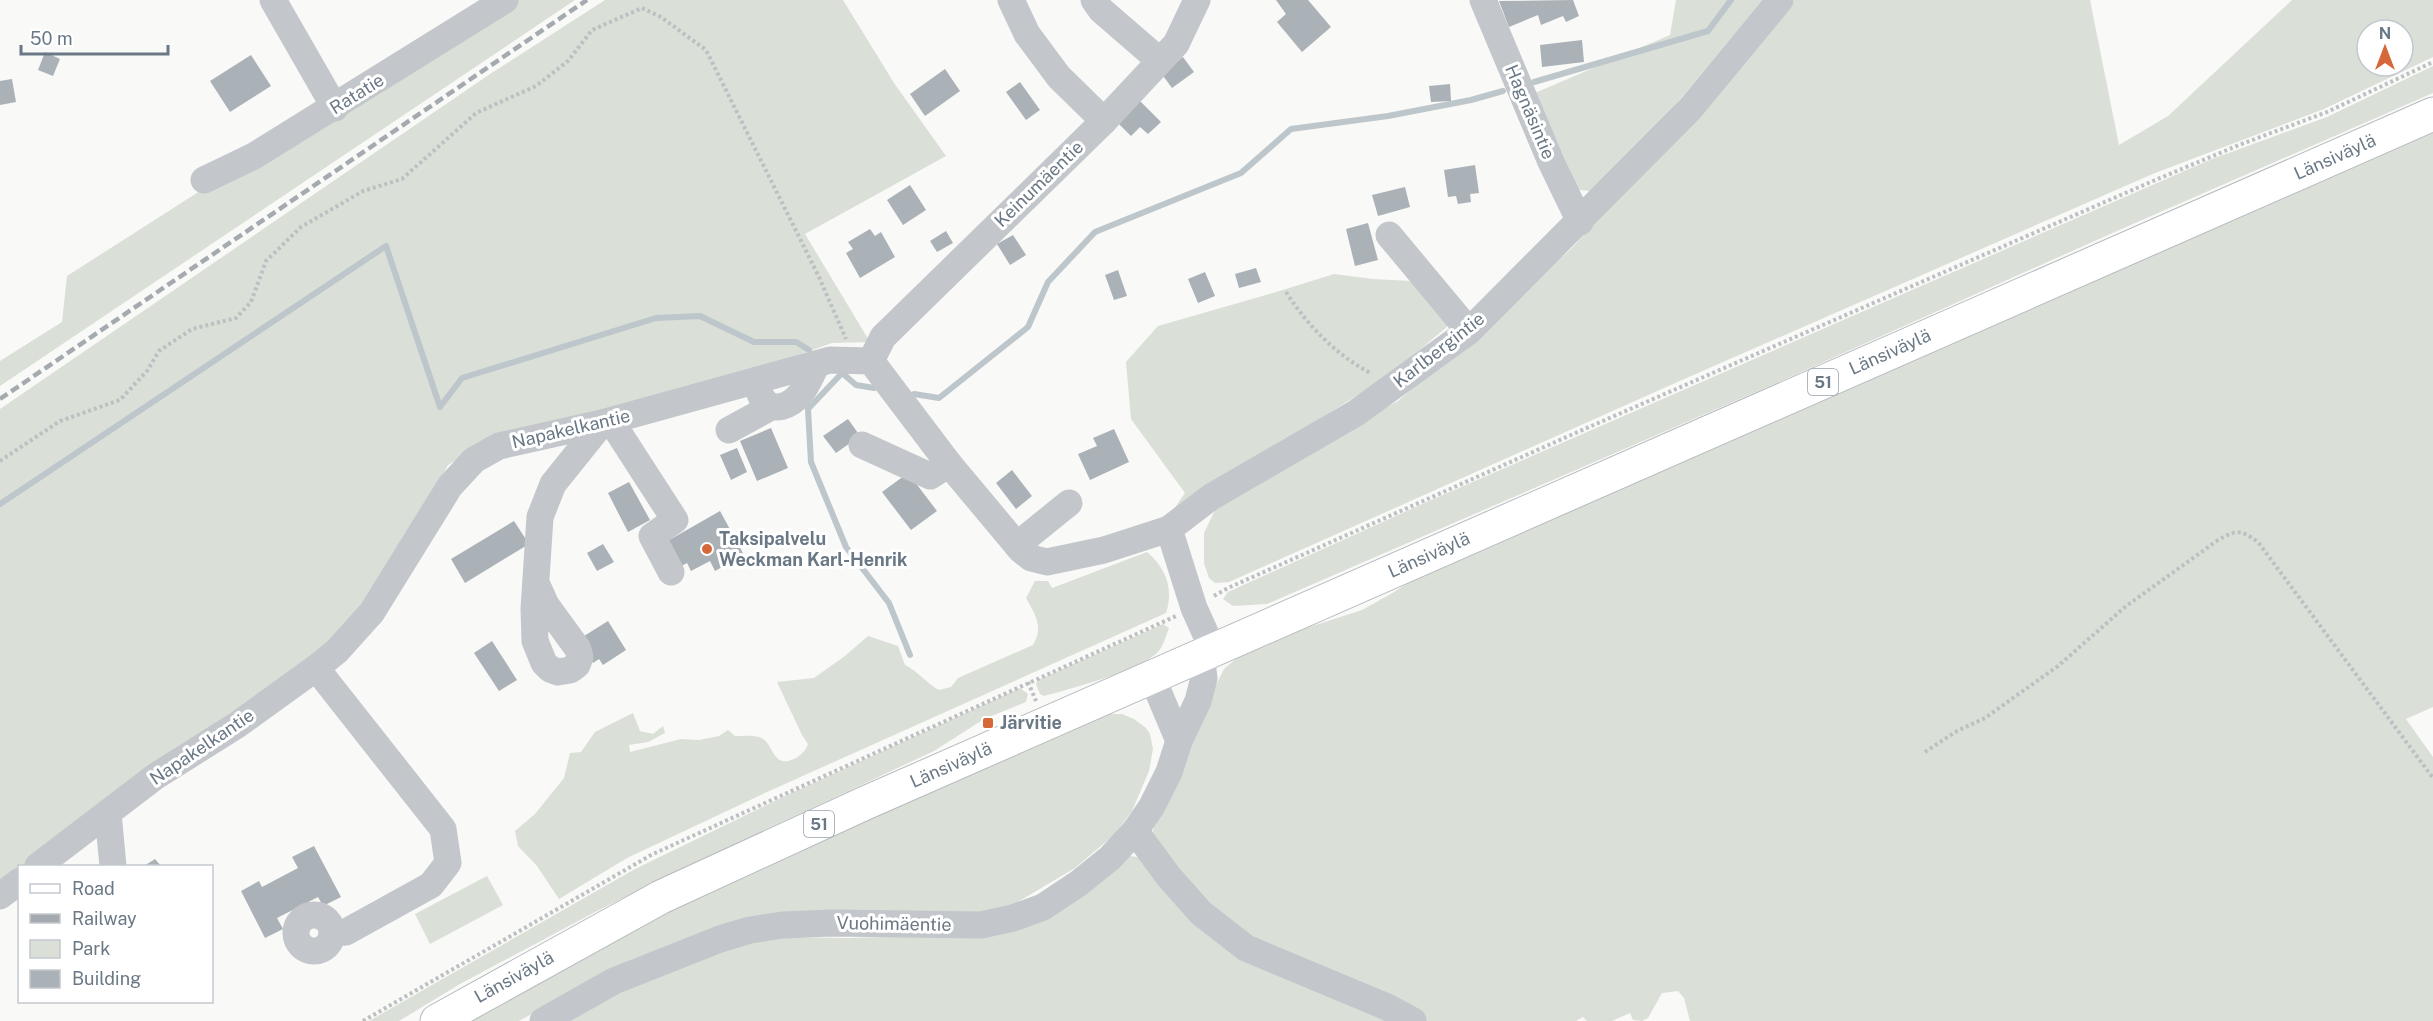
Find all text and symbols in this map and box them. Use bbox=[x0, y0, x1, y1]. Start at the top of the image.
scale bar bbox=[21, 18, 168, 56]
north arrow bbox=[2355, 18, 2415, 78]
text: N bbox=[2379, 24, 2391, 43]
text: 50 m bbox=[30, 28, 73, 49]
street label: Hagnäsintie bbox=[1501, 61, 1560, 162]
street label: Ratatie bbox=[326, 69, 388, 118]
street label: Länsiväylä bbox=[2291, 129, 2379, 184]
street label: Keinumäentie bbox=[990, 136, 1087, 231]
street label: Karlbergintie bbox=[1389, 308, 1488, 392]
street label: Länsiväylä bbox=[1846, 324, 1934, 379]
road number: 51 bbox=[1808, 369, 1838, 395]
street label: Napakelkantie bbox=[510, 405, 632, 452]
street label: Länsiväylä bbox=[1385, 527, 1473, 582]
place label: Taksipalvelu Weckman Karl-Henrik bbox=[719, 528, 908, 570]
marker: Taksipalvelu Weckman Karl-Henrik bbox=[700, 542, 714, 556]
street label: Napakelkantie bbox=[146, 704, 258, 789]
place label: Järvitie bbox=[1000, 712, 1062, 733]
marker: Järvitie bbox=[981, 716, 995, 730]
street label: Länsiväylä bbox=[907, 737, 995, 792]
road number: 51 bbox=[804, 811, 834, 837]
legend bbox=[18, 865, 213, 1003]
text: Road bbox=[72, 878, 115, 899]
text: Railway bbox=[72, 908, 137, 929]
street label: Vuohimäentie bbox=[836, 912, 952, 935]
text: Park bbox=[72, 938, 110, 959]
street label: Länsiväylä bbox=[470, 946, 557, 1007]
text: Building bbox=[72, 968, 141, 989]

